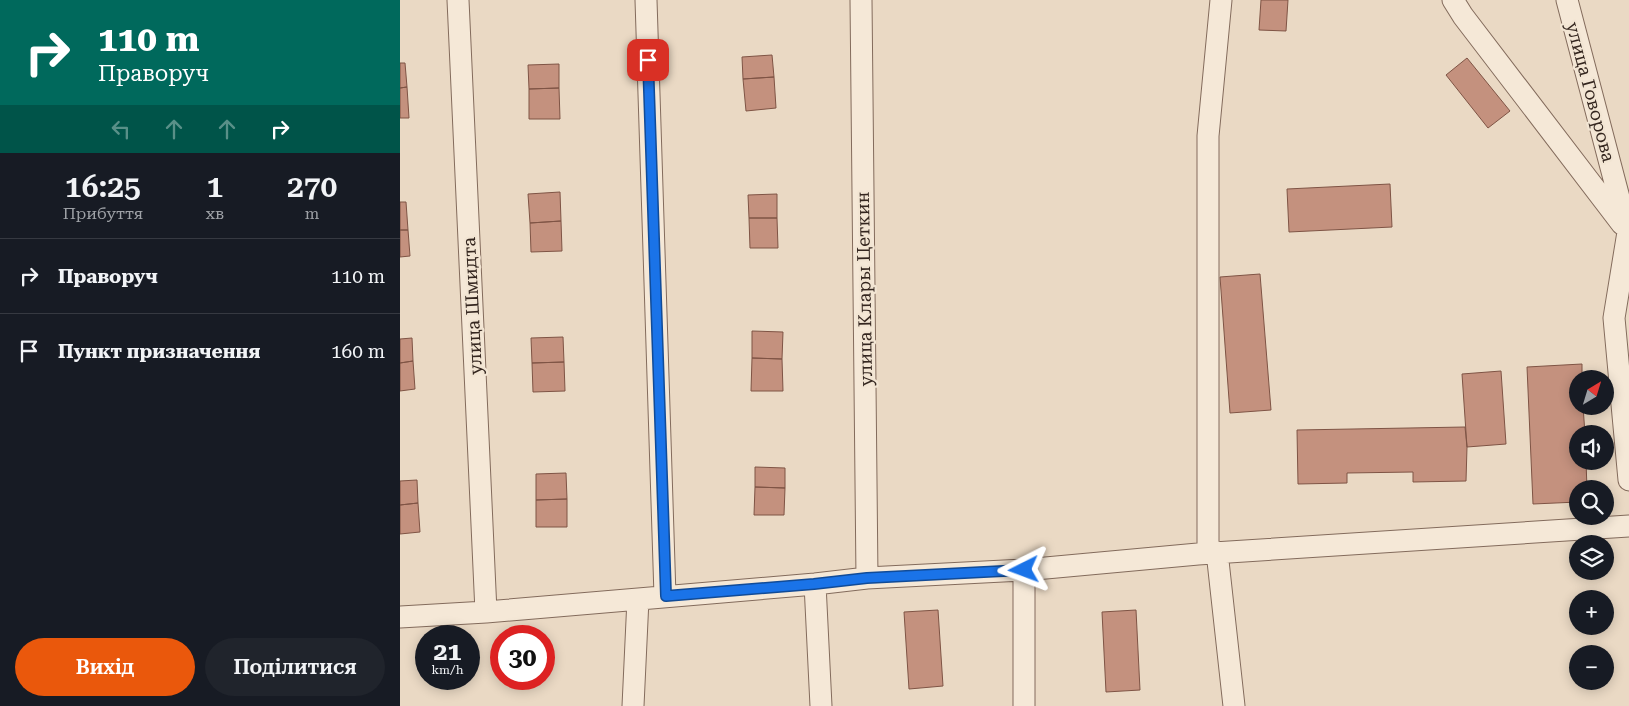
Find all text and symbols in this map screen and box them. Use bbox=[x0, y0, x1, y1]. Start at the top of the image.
text: 110 m bbox=[98, 19, 199, 60]
icon: right bbox=[15, 20, 80, 85]
street label: улица Говорова bbox=[1562, 20, 1620, 165]
pin bbox=[627, 39, 669, 81]
icon: arrive bbox=[634, 46, 662, 74]
text: Праворуч bbox=[98, 61, 209, 86]
icon: left bbox=[107, 115, 135, 143]
icon: ahead bbox=[160, 115, 188, 143]
icon: ahead bbox=[213, 115, 241, 143]
icon: right bbox=[266, 115, 294, 143]
text: 16:25 bbox=[65, 169, 141, 204]
text: 1 bbox=[207, 169, 223, 204]
text: 270 bbox=[287, 169, 337, 204]
street label: улица Клары Цеткин bbox=[852, 191, 876, 387]
text: Прибуття bbox=[63, 204, 143, 223]
text: хв bbox=[206, 204, 224, 223]
text: m bbox=[305, 204, 319, 223]
street label: улица Шмидта bbox=[458, 236, 486, 375]
icon: right bbox=[15, 262, 43, 290]
text: Праворуч bbox=[58, 265, 158, 288]
text: 110 m bbox=[331, 265, 385, 288]
icon: arrive bbox=[15, 337, 43, 365]
text: Пункт призначення bbox=[58, 340, 260, 363]
text: 160 m bbox=[331, 340, 385, 363]
north arrow bbox=[1569, 370, 1614, 415]
map controls bbox=[1569, 370, 1614, 690]
button: sound bbox=[1569, 425, 1614, 470]
button: search bbox=[1569, 480, 1614, 525]
button: layers bbox=[1569, 535, 1614, 580]
position arrow bbox=[997, 543, 1049, 595]
button: + bbox=[1569, 590, 1614, 635]
speed limit sign: 30 bbox=[490, 625, 555, 690]
text: 21 bbox=[433, 637, 462, 666]
button: Вихід bbox=[15, 638, 195, 696]
button: Поділитися bbox=[205, 638, 385, 696]
button: − bbox=[1569, 645, 1614, 690]
text: km/h bbox=[431, 663, 464, 677]

